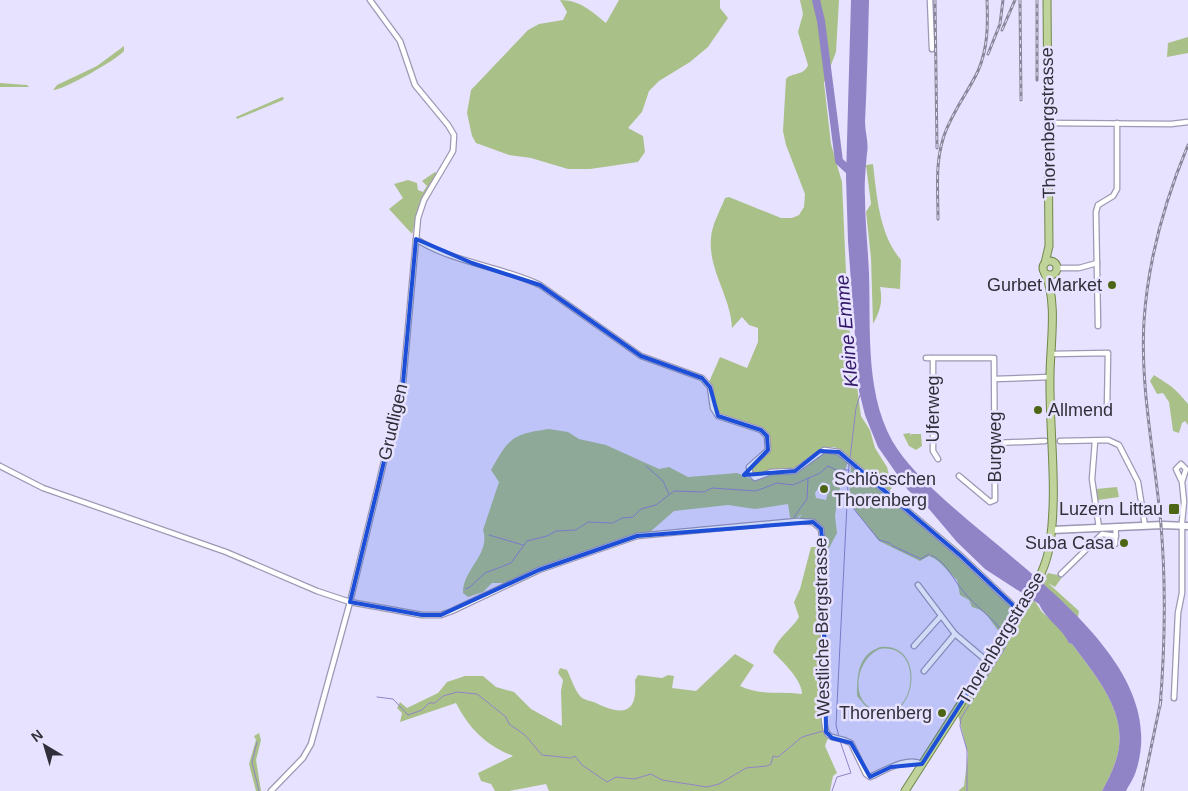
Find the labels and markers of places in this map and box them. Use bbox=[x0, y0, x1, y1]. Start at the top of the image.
place label: Gurbet Market bbox=[987, 275, 1102, 295]
marker: Gurbet Market bbox=[1106, 279, 1118, 291]
place label: Allmend bbox=[1048, 400, 1113, 420]
marker: Allmend bbox=[1032, 404, 1044, 416]
place label: Schlösschen Thorenberg bbox=[834, 469, 936, 510]
marker: Schlösschen Thorenberg bbox=[818, 483, 830, 495]
place label: Luzern Littau bbox=[1059, 499, 1163, 519]
marker: Luzern Littau bbox=[1167, 502, 1181, 516]
place label: Suba Casa bbox=[1025, 533, 1115, 553]
marker: Suba Casa bbox=[1118, 537, 1130, 549]
place label: Thorenberg bbox=[839, 703, 932, 723]
marker: Thorenberg bbox=[936, 707, 948, 719]

